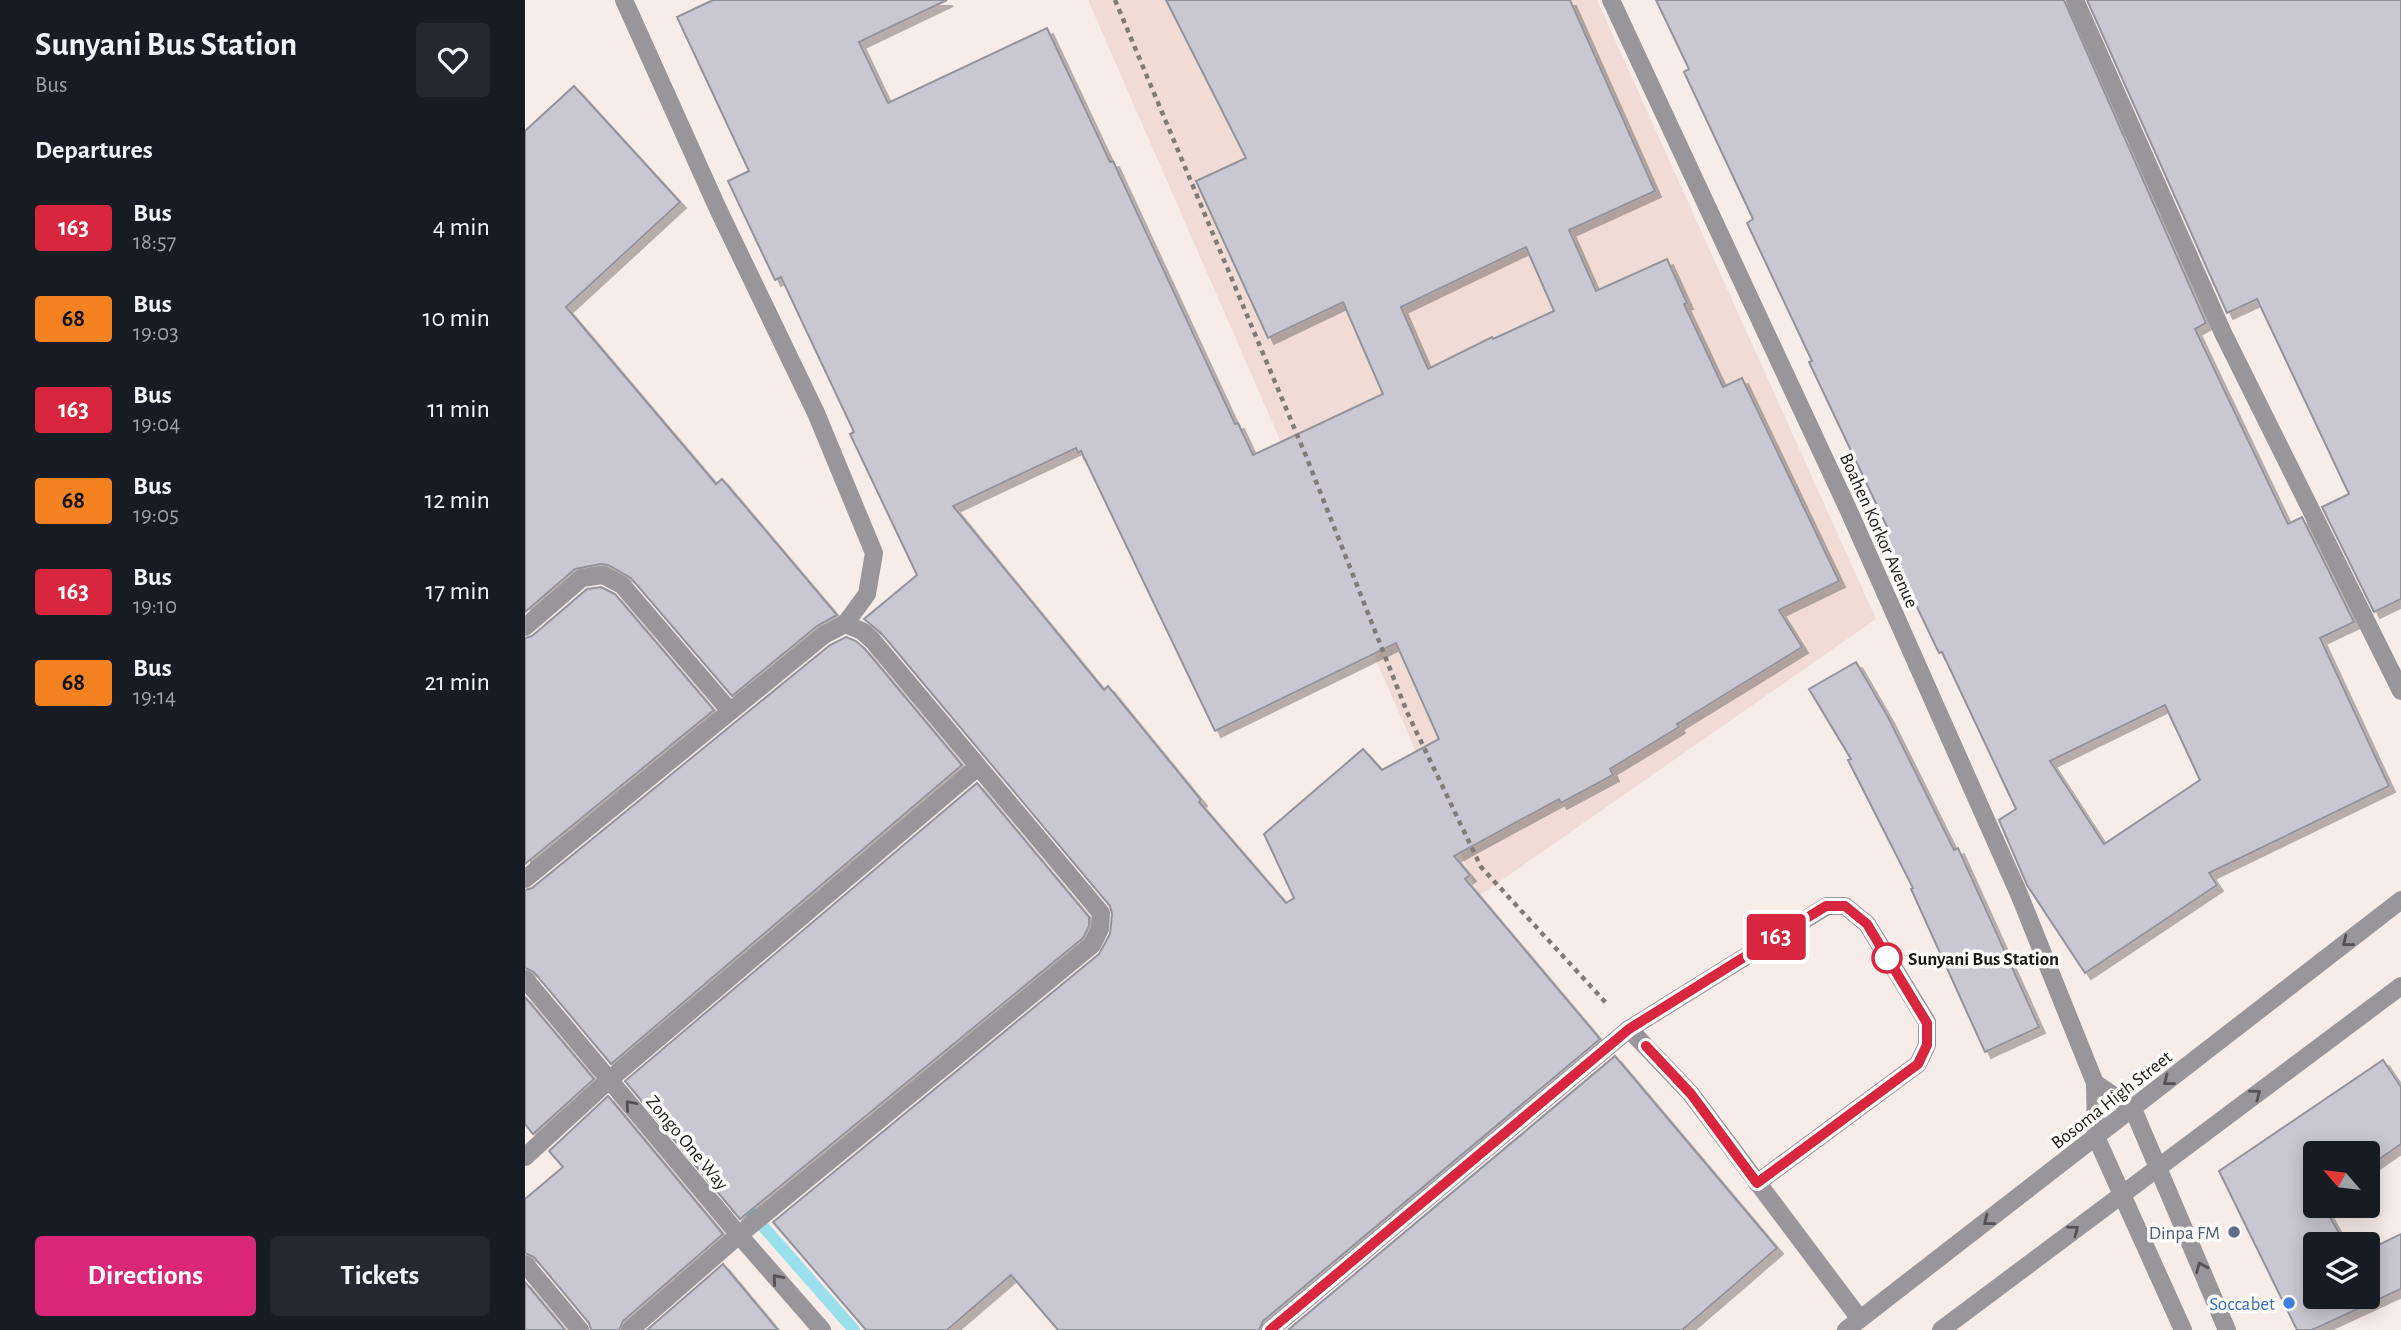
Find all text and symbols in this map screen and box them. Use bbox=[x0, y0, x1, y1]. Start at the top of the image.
button: heart bbox=[416, 23, 490, 97]
text: Sunyani Bus Station bbox=[35, 29, 297, 62]
text: Bus bbox=[35, 74, 68, 97]
text: Departures bbox=[35, 137, 153, 163]
text: Bus bbox=[133, 200, 172, 226]
text: 4 min bbox=[433, 214, 490, 240]
text: 163 bbox=[58, 216, 89, 240]
text: 18:57 bbox=[133, 231, 176, 254]
text: Bus bbox=[133, 291, 172, 317]
text: 10 min bbox=[423, 305, 490, 331]
text: 68 bbox=[62, 307, 85, 331]
text: 19:03 bbox=[133, 322, 179, 345]
text: Bus bbox=[133, 382, 172, 408]
text: 11 min bbox=[427, 396, 490, 422]
text: 163 bbox=[58, 398, 89, 422]
text: 19:04 bbox=[133, 413, 180, 436]
street label: Boahen Korkor Avenue bbox=[1836, 450, 1921, 611]
text: Bus bbox=[133, 473, 172, 499]
text: 12 min bbox=[424, 487, 490, 513]
text: 68 bbox=[62, 489, 85, 513]
text: 19:05 bbox=[133, 504, 179, 527]
text: Bus bbox=[133, 564, 172, 590]
text: 17 min bbox=[425, 578, 490, 604]
text: 163 bbox=[58, 580, 89, 604]
text: 19:10 bbox=[133, 595, 177, 618]
text: Bus bbox=[133, 655, 172, 681]
text: 21 min bbox=[424, 669, 490, 695]
text: 68 bbox=[62, 671, 85, 695]
text: 19:14 bbox=[133, 686, 176, 709]
line badge: 163 bbox=[1736, 914, 1816, 960]
text: 163 bbox=[1761, 925, 1791, 949]
one-way arrow bbox=[2342, 933, 2355, 946]
marker: Sunyani Bus Station bbox=[1872, 943, 1902, 973]
place label: Sunyani Bus Station bbox=[1908, 950, 2059, 969]
street label: Bosoma High Street bbox=[2048, 1047, 2176, 1153]
one-way arrow bbox=[2163, 1073, 2175, 1086]
one-way arrow bbox=[2249, 1090, 2261, 1102]
street label: Zongo One Way bbox=[642, 1092, 732, 1194]
one-way arrow bbox=[626, 1100, 638, 1113]
north arrow bbox=[2303, 1141, 2380, 1218]
map controls bbox=[2303, 1141, 2380, 1309]
one-way arrow bbox=[1983, 1212, 1996, 1225]
place label: Dinpa FM bbox=[2149, 1224, 2220, 1243]
marker: Dinpa FM bbox=[2226, 1224, 2242, 1240]
one-way arrow bbox=[2066, 1226, 2079, 1239]
button: layers bbox=[2303, 1232, 2380, 1309]
button: Directions bbox=[35, 1236, 256, 1316]
button: Tickets bbox=[270, 1236, 490, 1316]
one-way arrow bbox=[2195, 1262, 2209, 1274]
one-way arrow bbox=[773, 1274, 785, 1287]
place label: Soccabet bbox=[2209, 1295, 2275, 1314]
marker: Soccabet bbox=[2281, 1295, 2297, 1311]

